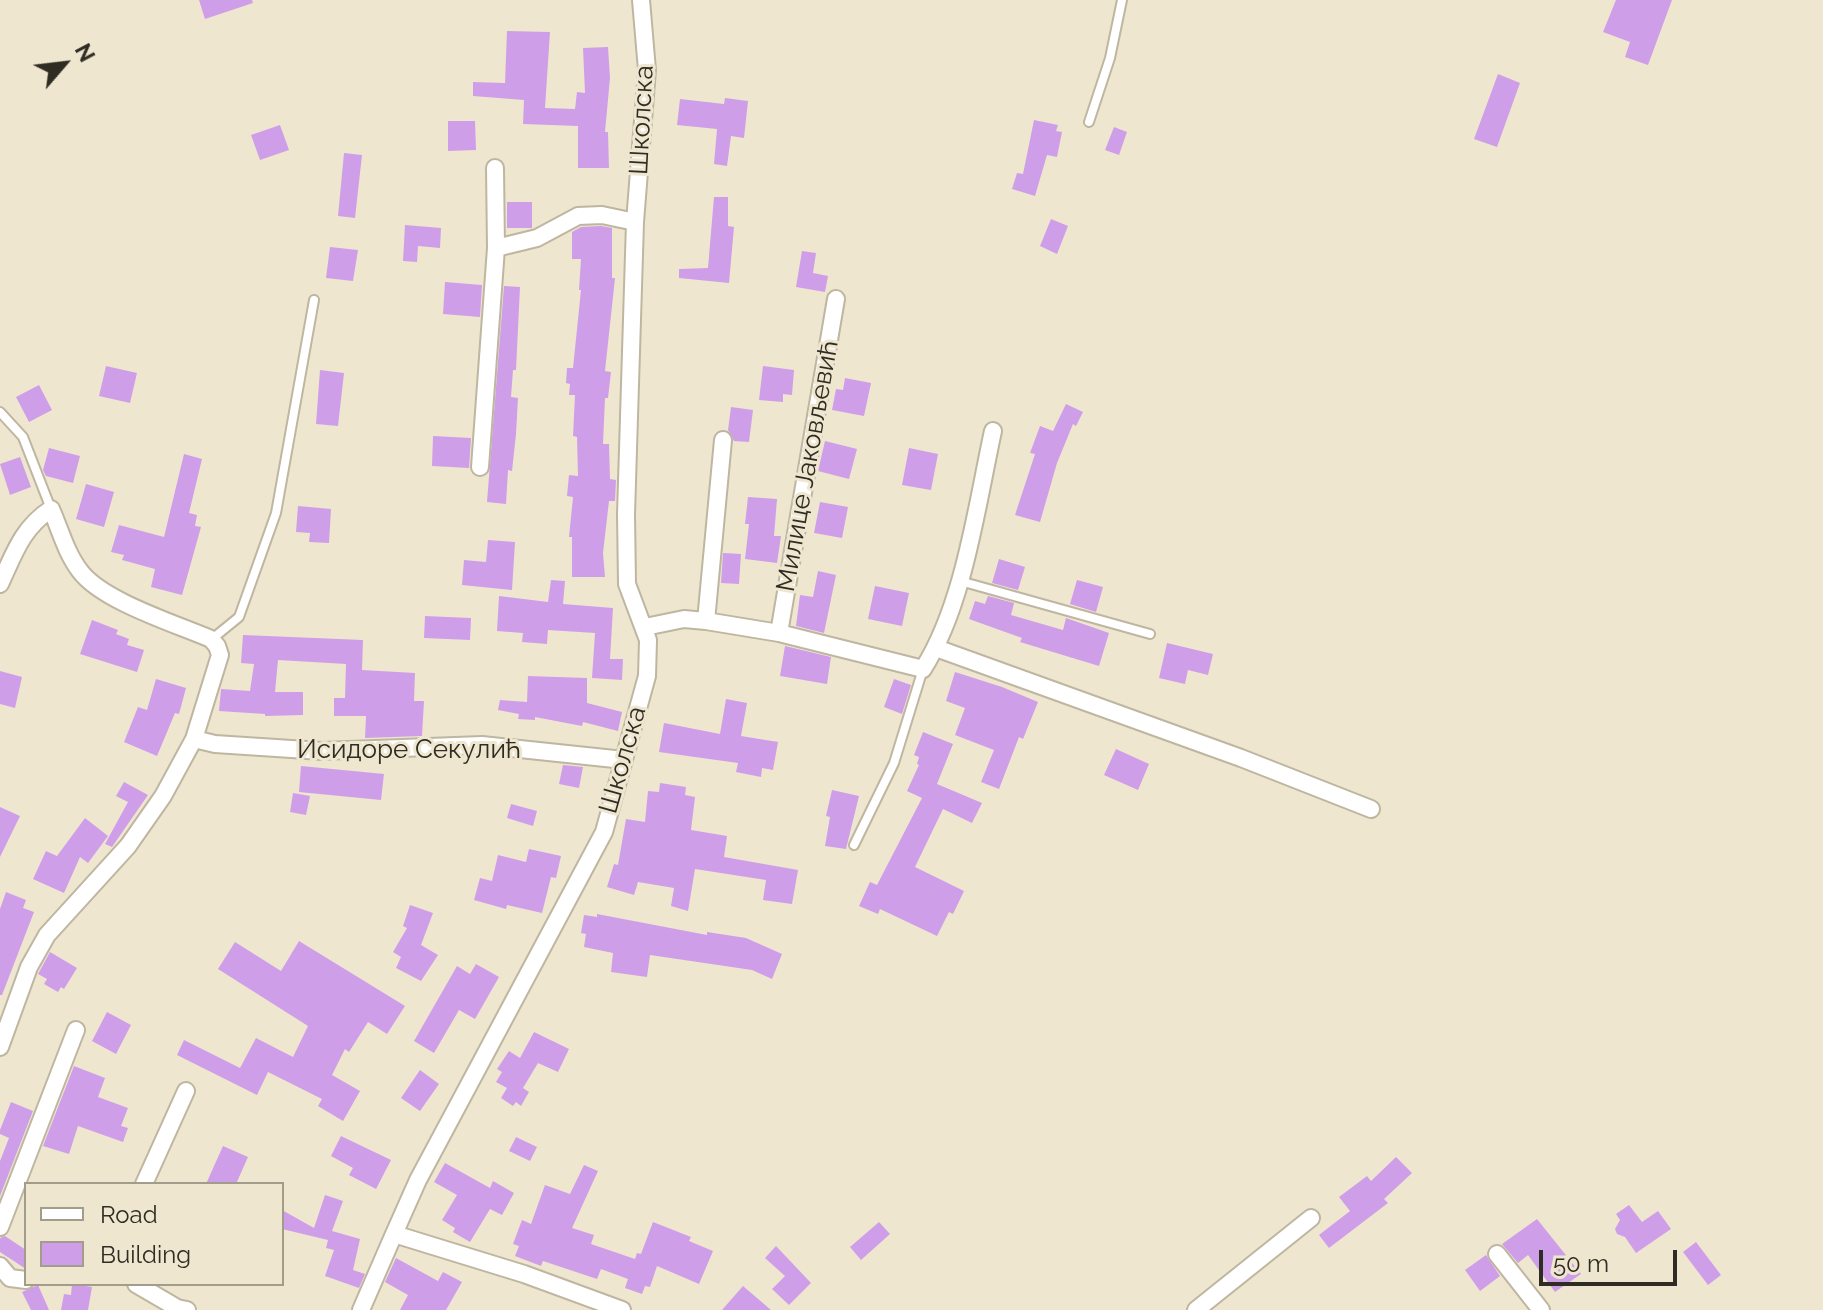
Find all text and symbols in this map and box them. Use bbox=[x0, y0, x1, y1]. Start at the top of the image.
north arrow bbox=[24, 24, 104, 104]
text: N bbox=[70, 39, 101, 66]
street label: Школска bbox=[624, 64, 660, 176]
street label: Милице Јаковљевић bbox=[771, 338, 845, 594]
street label: Школска bbox=[593, 703, 653, 817]
street label: Исидоре Секулић bbox=[297, 734, 521, 766]
legend bbox=[24, 1182, 284, 1286]
text: Road bbox=[100, 1200, 158, 1229]
scale bar bbox=[1543, 1234, 1681, 1284]
text: Building bbox=[100, 1240, 191, 1269]
text: 50 m bbox=[1553, 1249, 1609, 1278]

